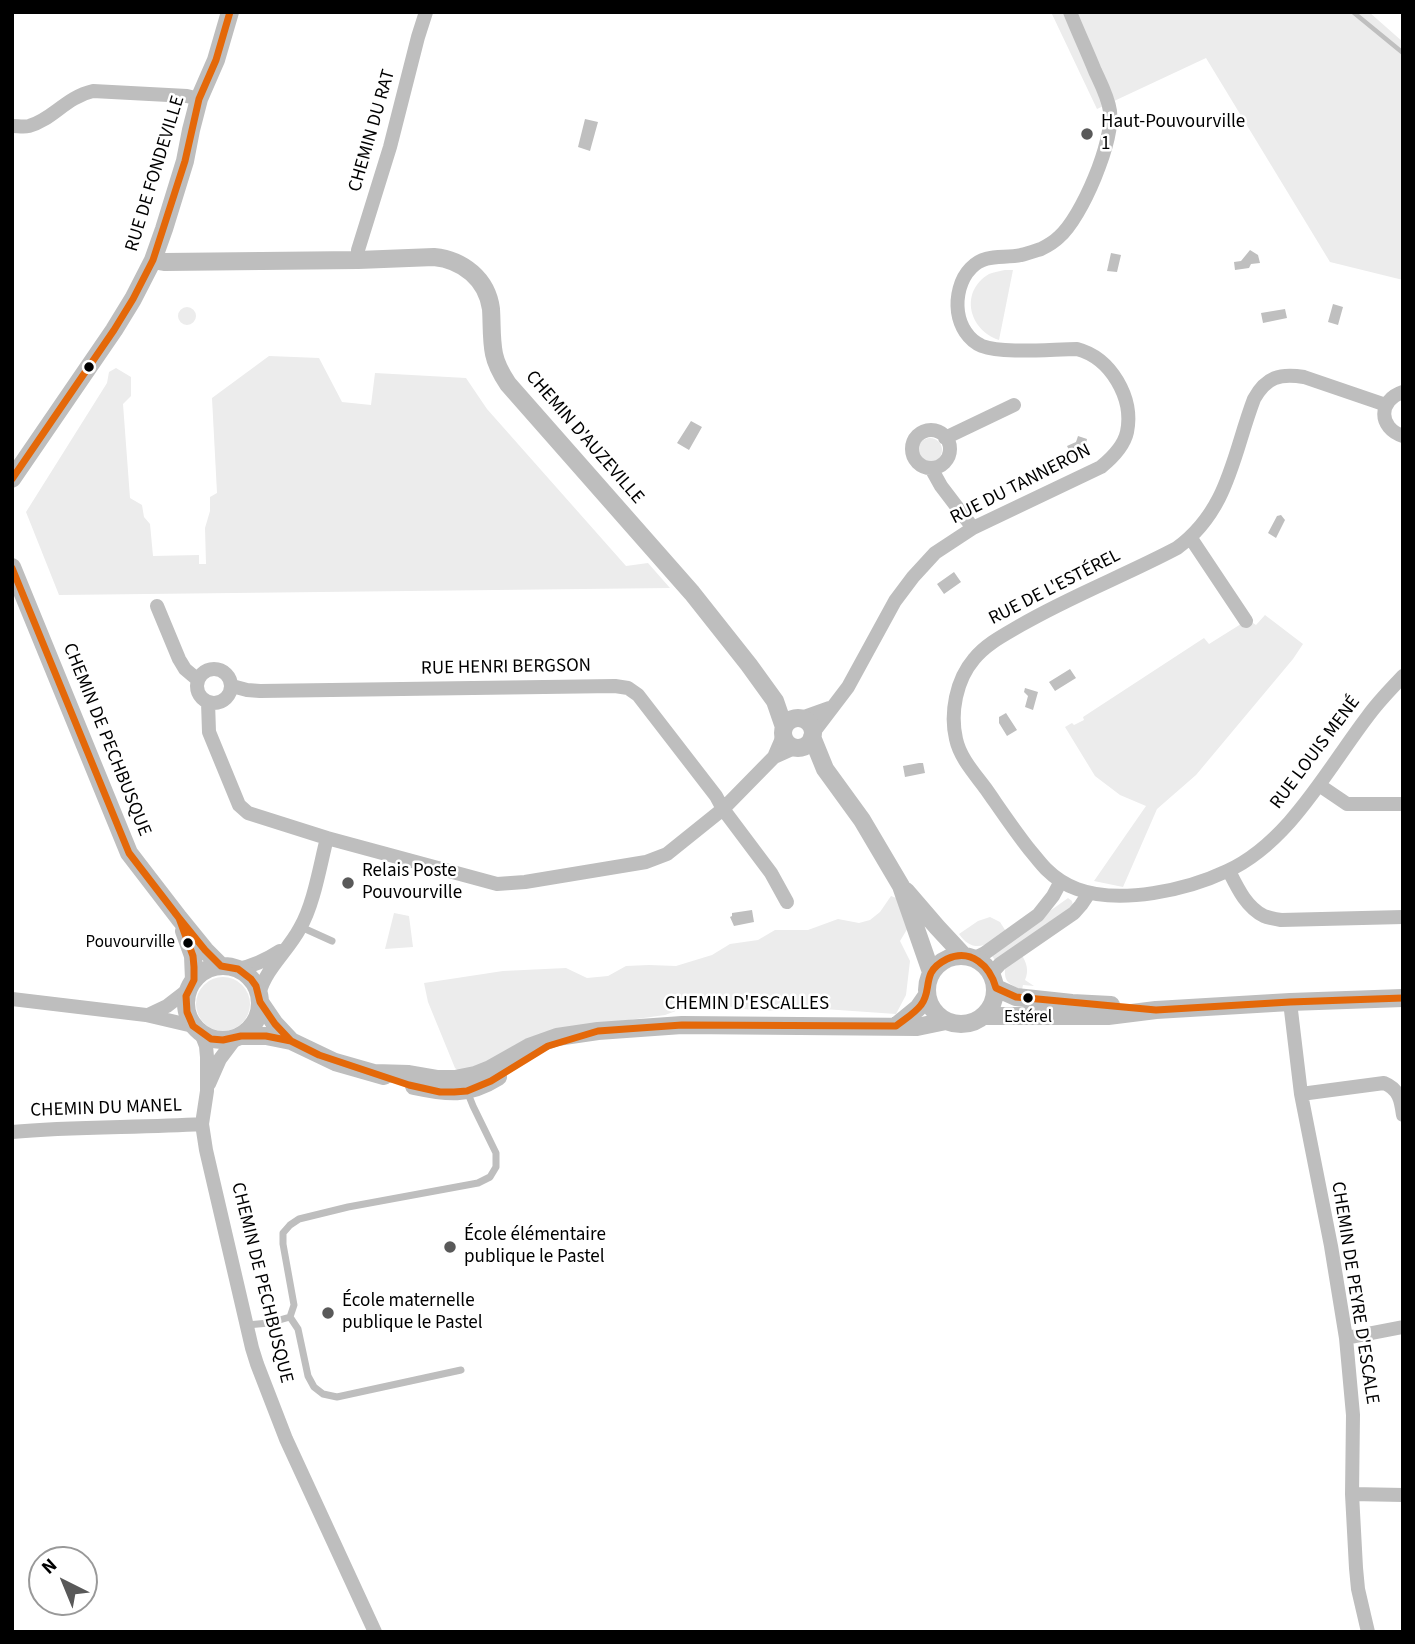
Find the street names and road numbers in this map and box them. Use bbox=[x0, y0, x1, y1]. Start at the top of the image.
street label: CHEMIN DU RAT bbox=[345, 67, 401, 195]
street label: RUE DE FONDEVILLE bbox=[121, 93, 191, 255]
street label: CHEMIN D'AUZEVILLE bbox=[520, 367, 648, 509]
street label: RUE DU TANNERON bbox=[947, 440, 1095, 530]
street label: RUE DE L'ESTÉREL bbox=[985, 545, 1125, 631]
street label: CHEMIN DE PECHBUSQUE bbox=[57, 640, 155, 840]
street label: RUE HENRI BERGSON bbox=[421, 655, 591, 681]
street label: RUE LOUIS MENÉ bbox=[1266, 692, 1366, 814]
street label: CHEMIN D'ESCALLES bbox=[665, 994, 829, 1016]
street label: CHEMIN DU MANEL bbox=[30, 1095, 182, 1123]
street label: CHEMIN DE PECHBUSQUE bbox=[225, 1180, 297, 1386]
street label: CHEMIN DE PEYRE D'ESCALE bbox=[1325, 1180, 1383, 1406]

